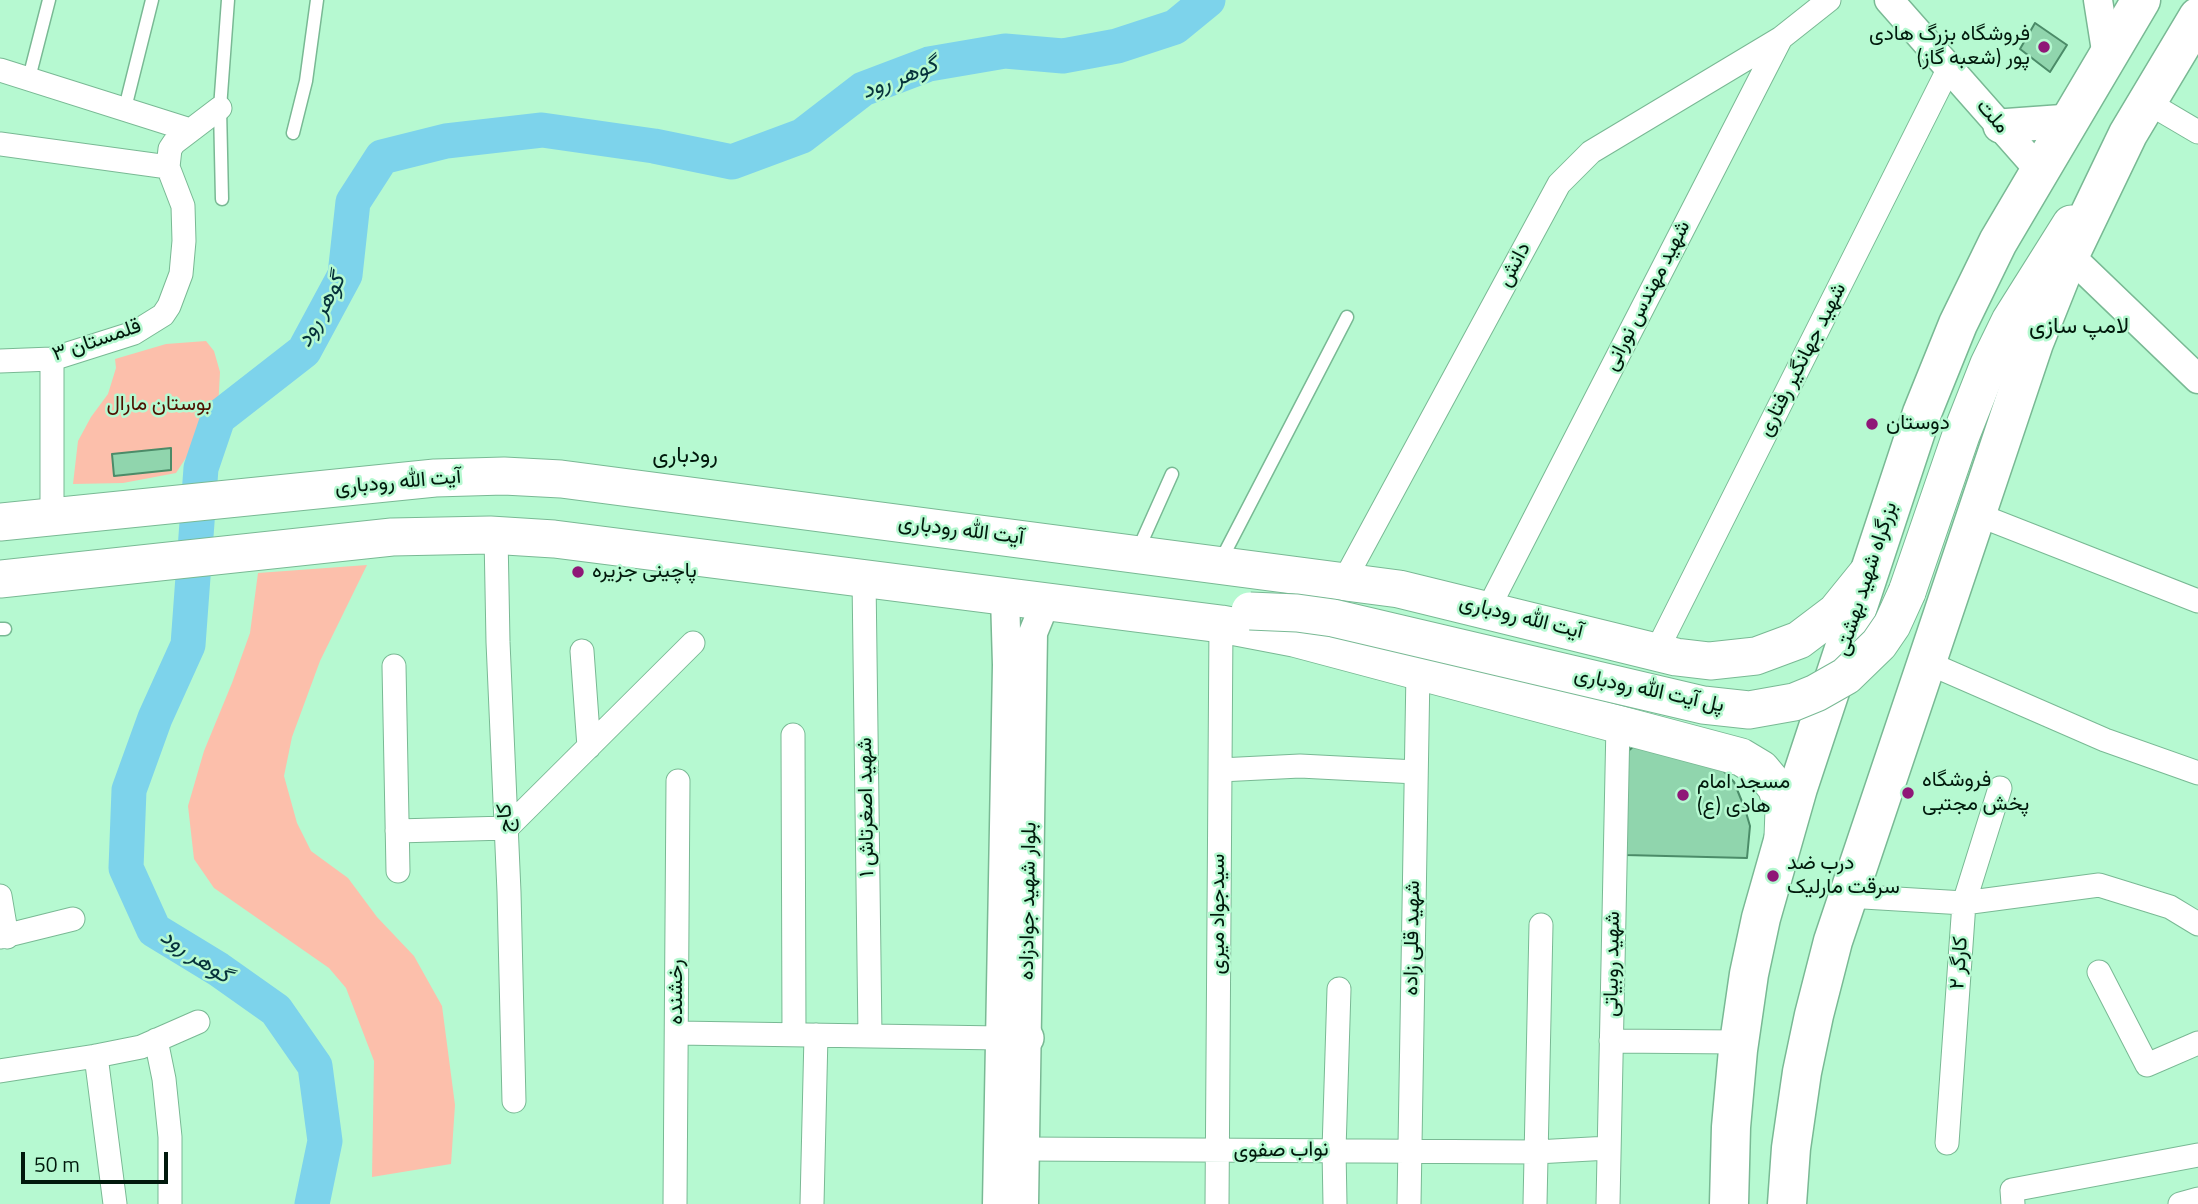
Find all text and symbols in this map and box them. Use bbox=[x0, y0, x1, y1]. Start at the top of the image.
place label: فروشگاه بزرگ هادی پور (شعبه گاز) bbox=[1869, 22, 2030, 72]
marker: فروشگاه بزرگ هادی پور (شعبه گاز) bbox=[2036, 39, 2052, 55]
water label: گوهر رود bbox=[858, 52, 942, 106]
street label: ملت bbox=[1970, 95, 2014, 139]
street label: شهید مهندس نورانی bbox=[1599, 217, 1697, 375]
street label: دانش bbox=[1493, 238, 1537, 292]
water label: گوهر رود bbox=[291, 270, 353, 352]
street label: شهید جهانگیر رفتاری bbox=[1753, 279, 1853, 441]
district label: لامپ سازی bbox=[2029, 313, 2129, 341]
street label: قلمستان ۳ bbox=[49, 314, 145, 368]
park label: بوستان مارال bbox=[106, 392, 212, 418]
place label: دوستان bbox=[1886, 411, 1950, 437]
marker: دوستان bbox=[1864, 416, 1880, 432]
district label: رودباری bbox=[652, 442, 718, 470]
street label: آیت الله رودباری bbox=[334, 465, 462, 501]
street label: بزرگراه شهید بهشتی bbox=[1830, 499, 1904, 659]
street label: آیت الله رودباری bbox=[897, 511, 1025, 551]
place label: پاچینی جزیره bbox=[592, 559, 697, 585]
marker: پاچینی جزیره bbox=[570, 564, 586, 580]
street label: آیت الله رودباری bbox=[1457, 590, 1585, 646]
street label: پل آیت الله رودباری bbox=[1572, 663, 1726, 719]
street label: شهید اصغرتاش ۱ bbox=[853, 737, 881, 877]
place label: فروشگاه پخش مجتبی bbox=[1922, 768, 2029, 818]
place label: مسجد امام هادی (ع) bbox=[1697, 770, 1790, 820]
marker: فروشگاه پخش مجتبی bbox=[1900, 785, 1916, 801]
marker: مسجد امام هادی (ع) bbox=[1675, 787, 1691, 803]
street label: کاج bbox=[493, 803, 519, 833]
street label: بلوار شهید جوادزاده bbox=[1015, 822, 1043, 980]
place label: درب ضد سرقت مارلیک bbox=[1787, 851, 1900, 901]
street label: سیدجواد میری bbox=[1206, 854, 1232, 974]
marker: درب ضد سرقت مارلیک bbox=[1765, 868, 1781, 884]
street label: شهید قلی زاده bbox=[1399, 880, 1427, 996]
street label: شهید روبیاتی bbox=[1599, 911, 1627, 1017]
water label: گوهر رود bbox=[154, 923, 236, 991]
street label: کارگر ۲ bbox=[1946, 936, 1974, 990]
street label: رخشنده bbox=[664, 959, 690, 1025]
scale bar bbox=[24, 1138, 172, 1182]
street label: نواب صفوی bbox=[1233, 1138, 1329, 1164]
text: 50 m bbox=[34, 1148, 80, 1180]

